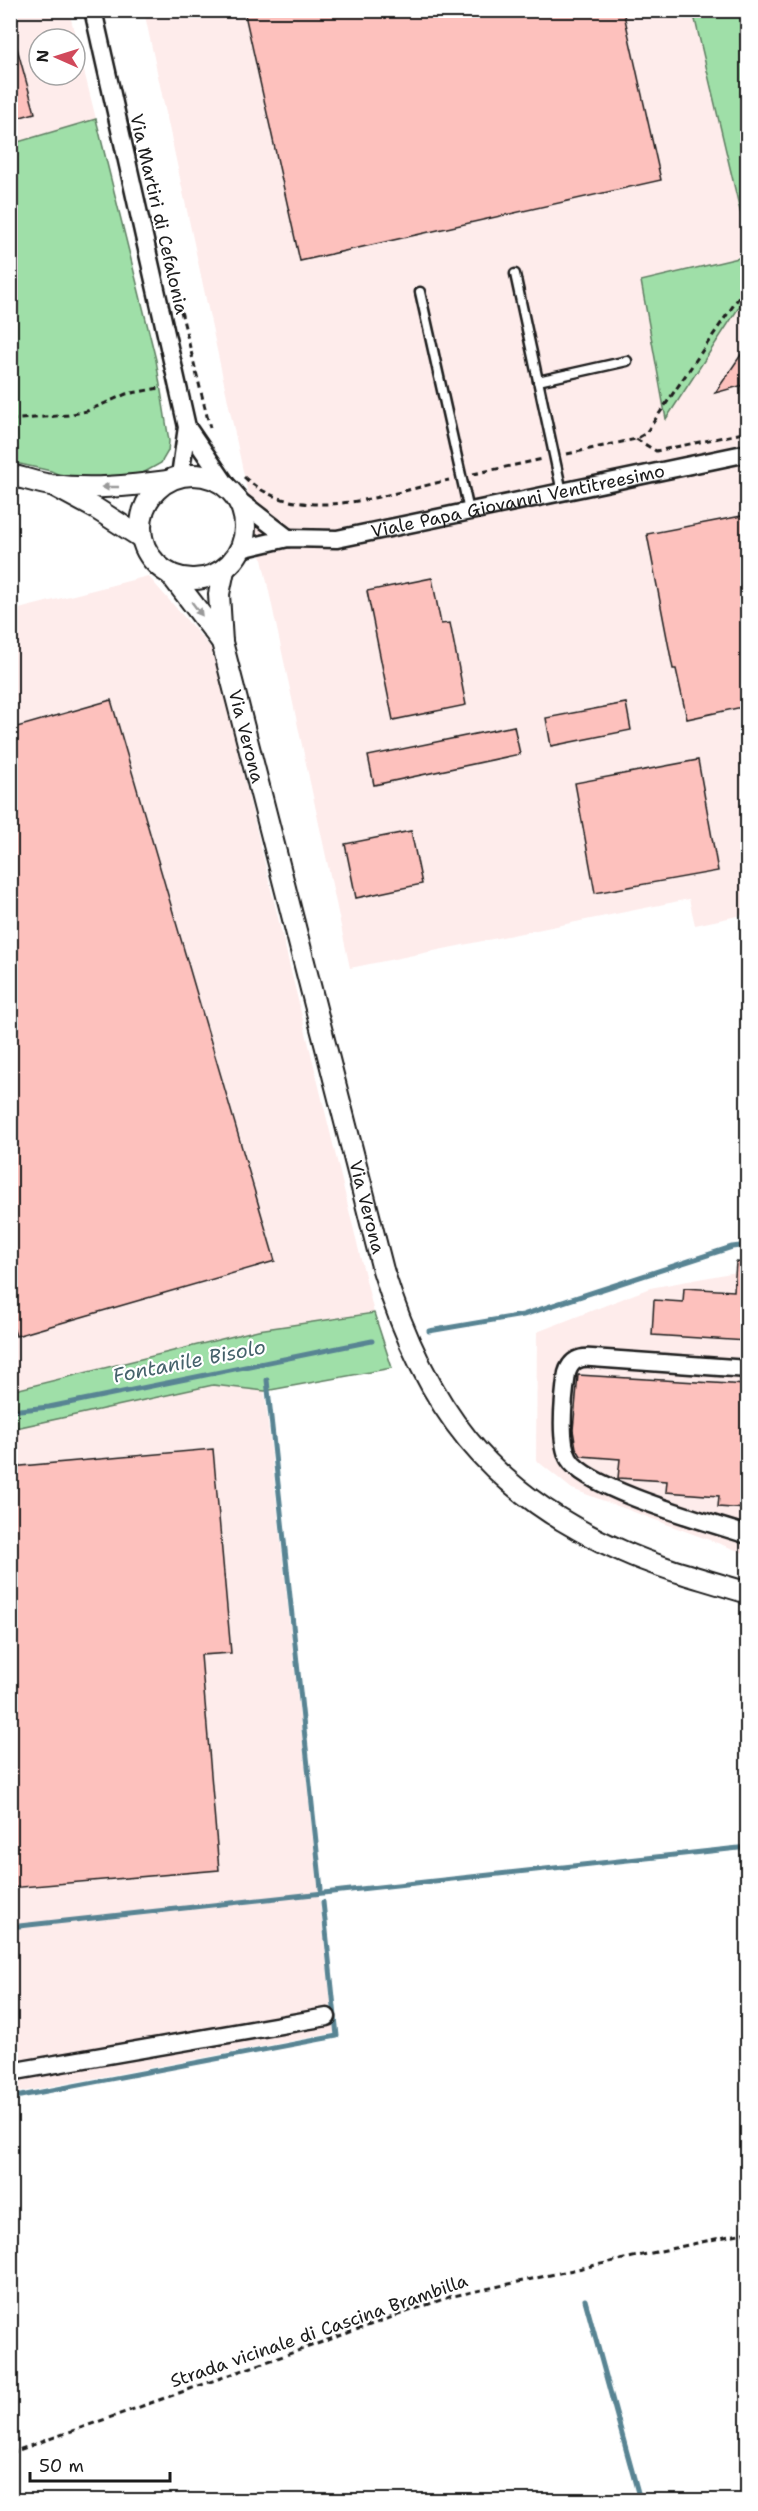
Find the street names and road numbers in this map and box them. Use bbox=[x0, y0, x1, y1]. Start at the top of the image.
street label: Via Martiri di Cefalonia bbox=[124, 112, 194, 316]
street label: Viale Papa Giovanni Ventitreesimo bbox=[369, 459, 667, 544]
street label: Via Verona bbox=[223, 687, 270, 786]
street label: Via Verona bbox=[343, 1158, 390, 1256]
street label: Strada vicinale di Cascina Brambilla bbox=[167, 2269, 471, 2393]

